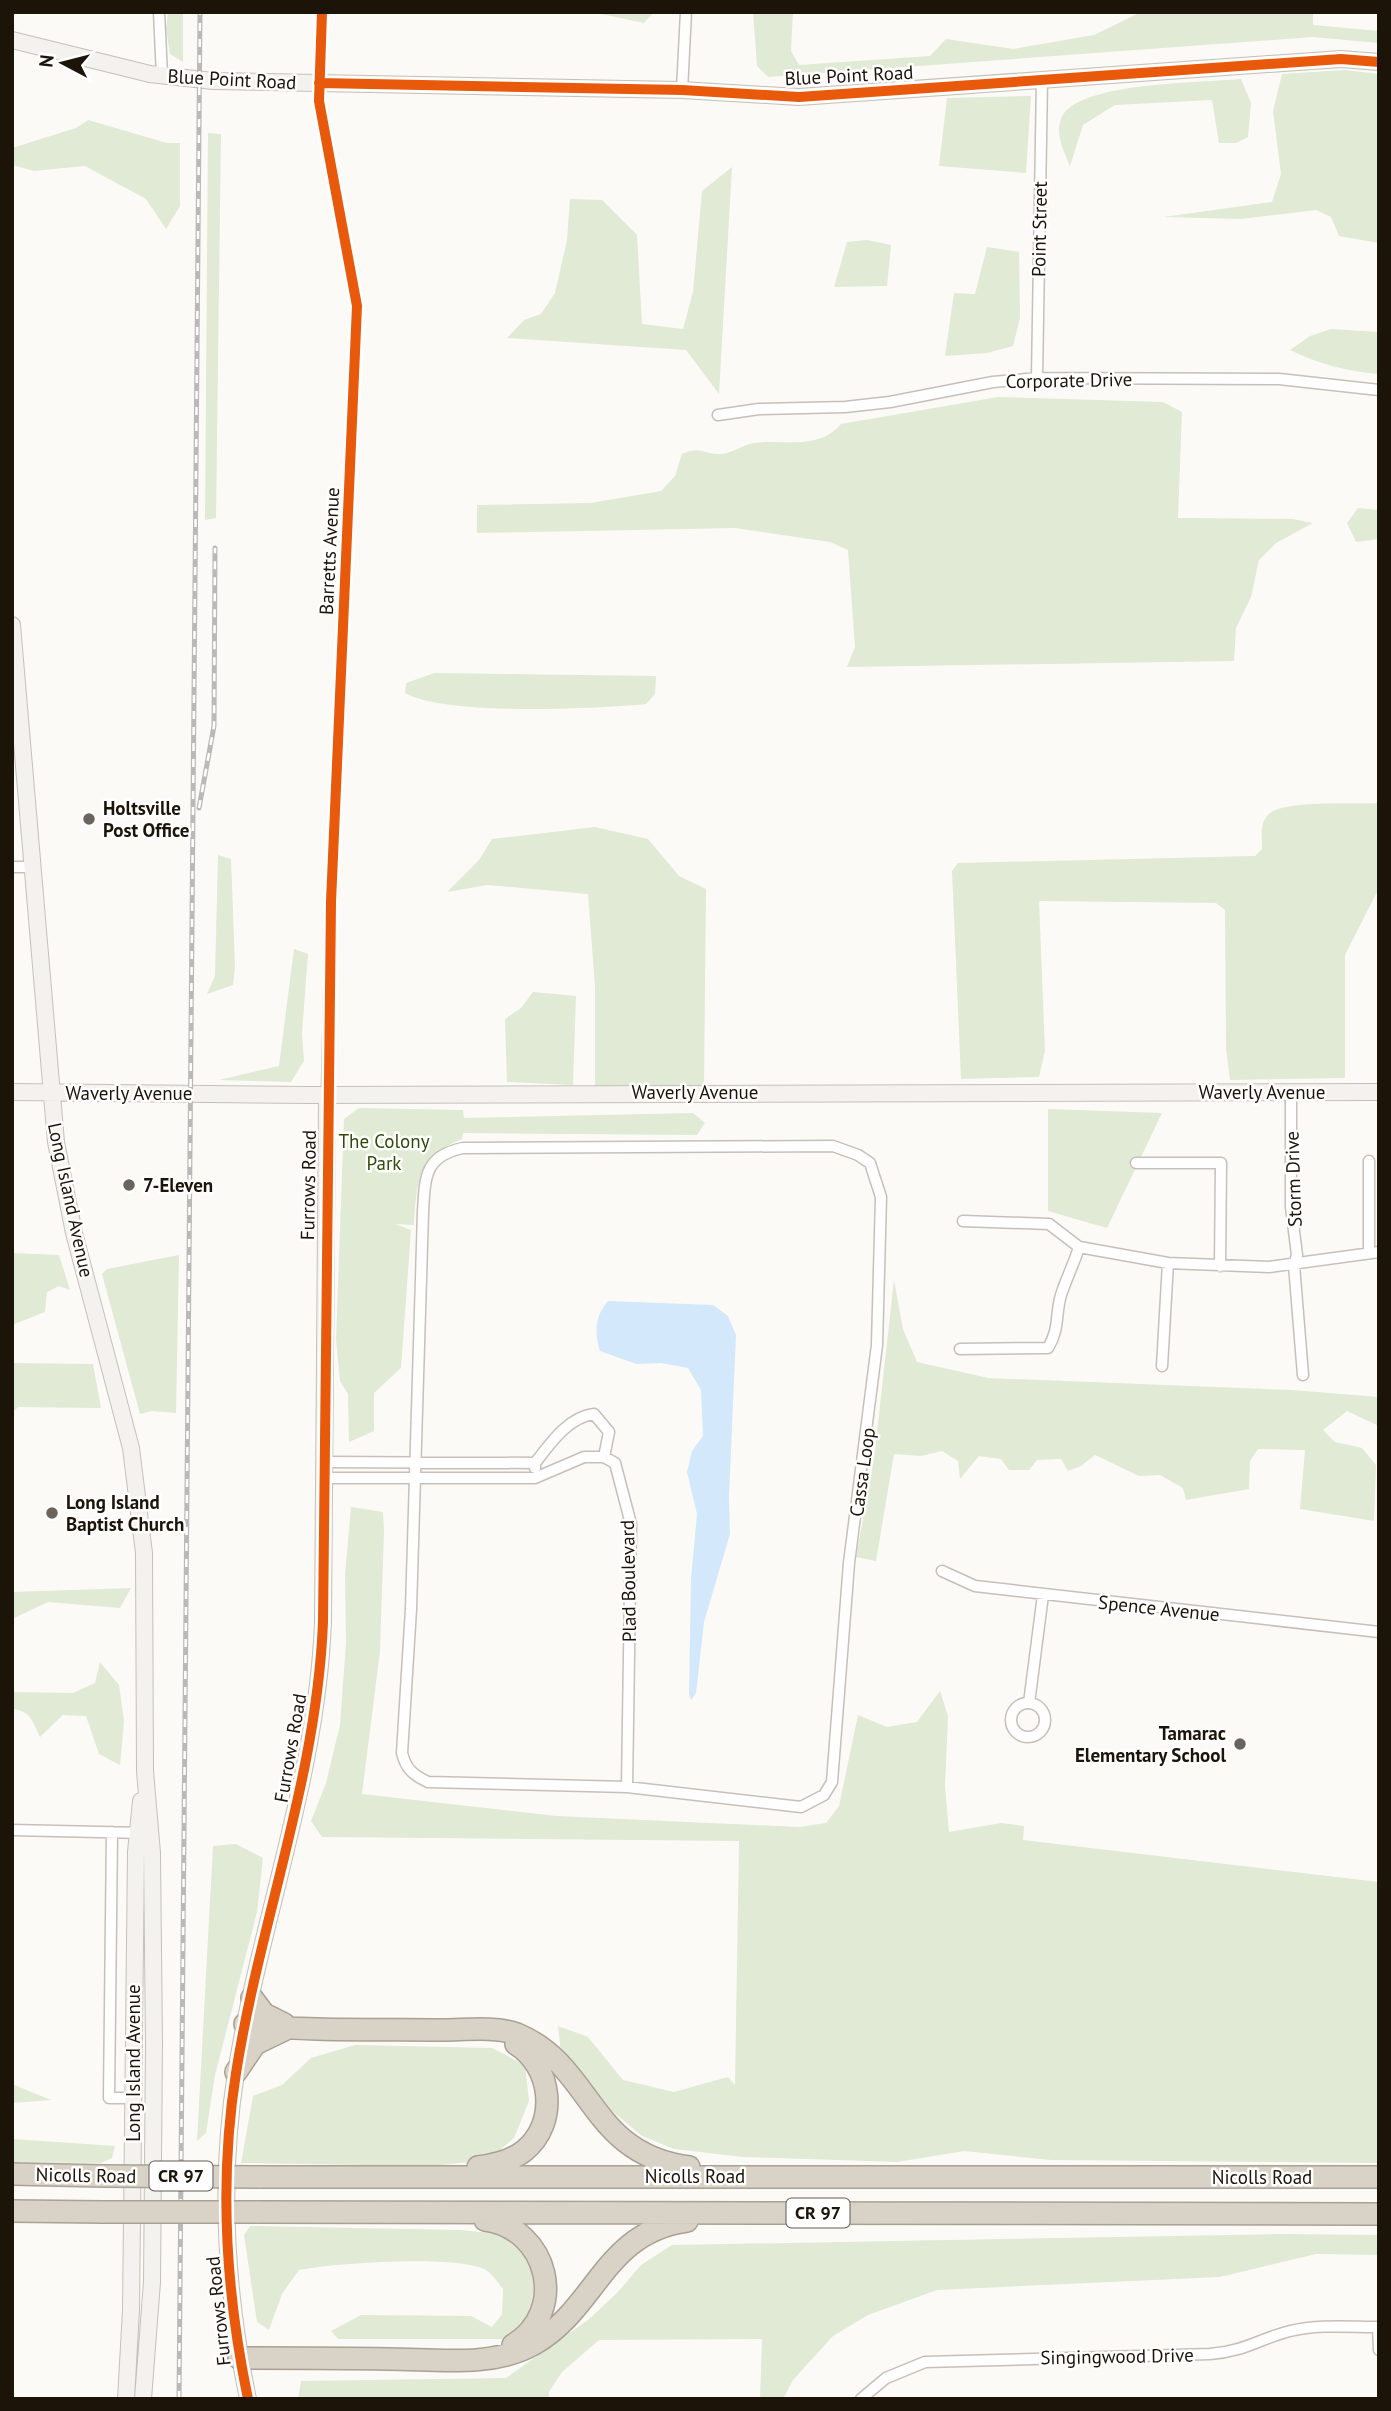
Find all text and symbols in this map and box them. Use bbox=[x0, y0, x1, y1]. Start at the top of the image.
north arrow bbox=[28, 28, 98, 98]
text: N bbox=[33, 53, 59, 69]
street label: Blue Point Road bbox=[784, 60, 914, 90]
street label: Blue Point Road bbox=[167, 64, 297, 94]
street label: Point Street bbox=[1026, 180, 1052, 277]
street label: Corporate Drive bbox=[1005, 367, 1133, 393]
street label: Barretts Avenue bbox=[314, 487, 344, 615]
place label: Holtsville Post Office bbox=[103, 796, 190, 842]
marker: Holtsville Post Office bbox=[81, 811, 97, 827]
street label: Waverly Avenue bbox=[632, 1080, 758, 1104]
street label: Waverly Avenue bbox=[1199, 1080, 1325, 1104]
street label: Waverly Avenue bbox=[66, 1081, 192, 1105]
street label: Long Island Avenue bbox=[43, 1120, 99, 1280]
park label: The Colony Park bbox=[338, 1129, 430, 1175]
street label: Furrows Road bbox=[295, 1130, 321, 1240]
street label: Storm Drive bbox=[1279, 1131, 1307, 1227]
place label: 7-Eleven bbox=[143, 1173, 213, 1197]
marker: 7-Eleven bbox=[121, 1177, 137, 1193]
street label: Cassa Loop bbox=[844, 1426, 880, 1518]
place label: Long Island Baptist Church bbox=[66, 1490, 184, 1536]
marker: Long Island Baptist Church bbox=[44, 1505, 60, 1521]
street label: Plad Boulevard bbox=[615, 1520, 641, 1642]
street label: Spence Avenue bbox=[1097, 1590, 1221, 1626]
street label: Furrows Road bbox=[269, 1692, 311, 1804]
place label: Tamarac Elementary School bbox=[1075, 1721, 1226, 1767]
marker: Tamarac Elementary School bbox=[1232, 1736, 1248, 1752]
street label: Long Island Avenue bbox=[121, 1984, 145, 2142]
street label: Nicolls Road bbox=[36, 2162, 136, 2188]
road number: CR 97 bbox=[150, 2162, 212, 2190]
street label: Nicolls Road bbox=[645, 2164, 745, 2188]
street label: Nicolls Road bbox=[1212, 2165, 1312, 2189]
road number: CR 97 bbox=[786, 2199, 850, 2228]
street label: Furrows Road bbox=[200, 2255, 236, 2367]
street label: Singingwood Drive bbox=[1040, 2343, 1194, 2369]

